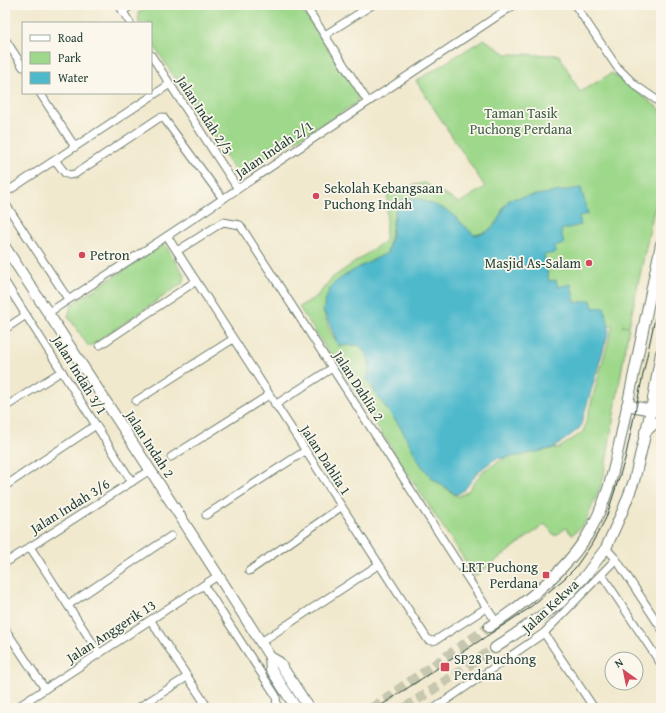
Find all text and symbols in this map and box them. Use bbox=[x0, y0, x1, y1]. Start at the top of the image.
legend bbox=[22, 22, 152, 94]
text: Road bbox=[58, 29, 84, 46]
text: Park bbox=[58, 49, 82, 66]
text: Water bbox=[58, 69, 88, 86]
street label: Jalan Indah 2/5 bbox=[171, 70, 238, 158]
park label: Taman Tasik Puchong Perdana bbox=[470, 103, 573, 139]
street label: Jalan Indah 2/1 bbox=[230, 116, 317, 184]
place label: Sekolah Kebangsaan Puchong Indah bbox=[324, 178, 443, 214]
marker: Sekolah Kebangsaan Puchong Indah bbox=[311, 191, 321, 201]
place label: Petron bbox=[90, 245, 130, 265]
marker: Petron bbox=[77, 250, 87, 260]
place label: Masjid As-Salam bbox=[485, 253, 582, 273]
marker: Masjid As-Salam bbox=[584, 258, 594, 268]
street label: Jalan Indah 3/1 bbox=[47, 330, 112, 418]
street label: Jalan Dahlia 2 bbox=[328, 345, 389, 425]
street label: Jalan Indah 2 bbox=[120, 405, 179, 482]
street label: Jalan Dahlia 1 bbox=[295, 419, 356, 499]
street label: Jalan Indah 3/6 bbox=[25, 474, 114, 539]
place label: LRT Puchong Perdana bbox=[462, 557, 538, 593]
marker: LRT Puchong Perdana bbox=[541, 570, 551, 580]
street label: Jalan Kekwa bbox=[516, 574, 583, 639]
street label: Jalan Anggerik 13 bbox=[61, 595, 160, 668]
place label: SP28 Puchong Perdana bbox=[454, 649, 536, 685]
north arrow bbox=[604, 651, 644, 691]
text: N bbox=[611, 654, 627, 671]
marker: SP28 Puchong Perdana bbox=[439, 661, 451, 673]

